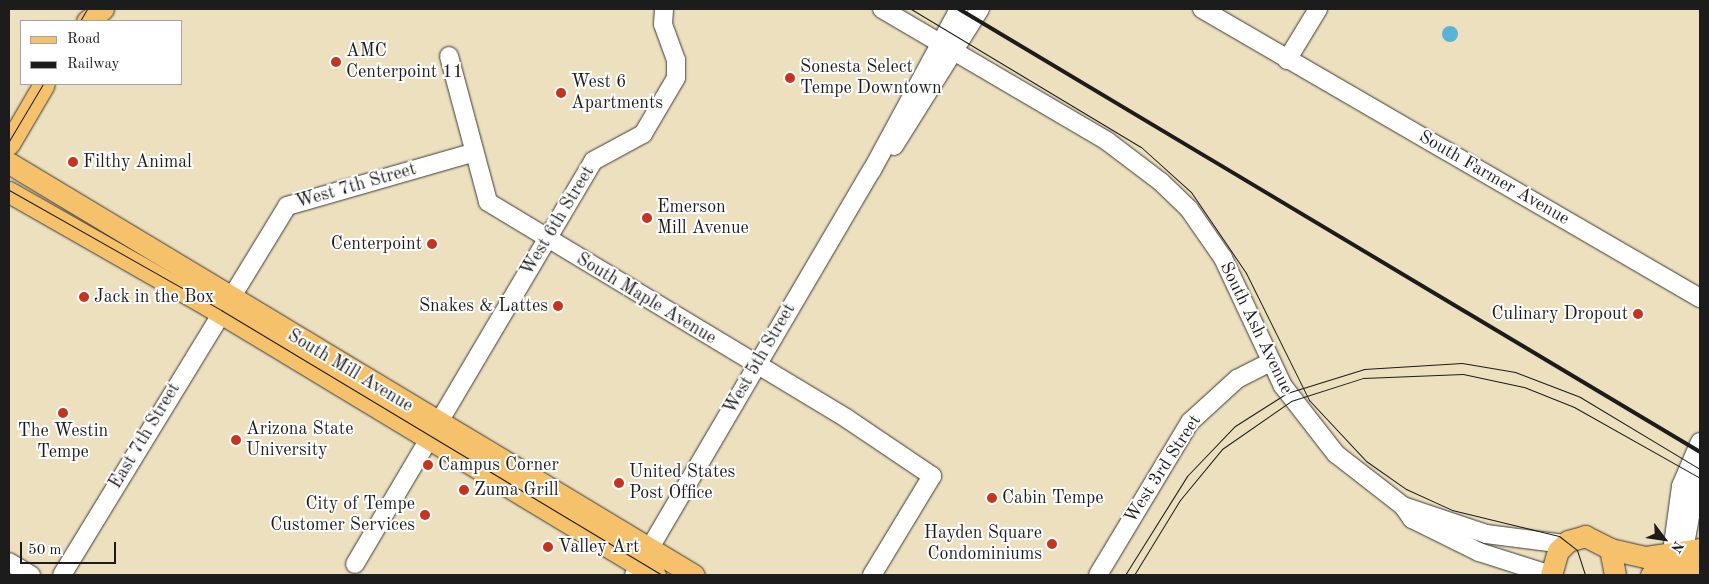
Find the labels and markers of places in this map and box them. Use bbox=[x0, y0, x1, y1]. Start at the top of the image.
place label: AMC Centerpoint 11 bbox=[346, 41, 463, 84]
marker: AMC Centerpoint 11 bbox=[330, 56, 342, 68]
place label: Sonesta Select Tempe Downtown bbox=[800, 57, 942, 100]
place label: West 6 Apartments bbox=[571, 72, 663, 115]
marker: Sonesta Select Tempe Downtown bbox=[784, 72, 796, 84]
marker: West 6 Apartments bbox=[555, 87, 567, 99]
place label: Filthy Animal bbox=[83, 151, 192, 173]
marker: Filthy Animal bbox=[67, 156, 79, 168]
place label: Emerson Mill Avenue bbox=[657, 197, 749, 240]
marker: Emerson Mill Avenue bbox=[641, 212, 653, 224]
place label: Centerpoint bbox=[331, 233, 422, 255]
marker: Centerpoint bbox=[426, 238, 438, 250]
place label: Jack in the Box bbox=[94, 286, 214, 308]
marker: Jack in the Box bbox=[78, 291, 90, 303]
place label: Snakes & Lattes bbox=[419, 295, 548, 317]
marker: Snakes & Lattes bbox=[552, 300, 564, 312]
place label: Culinary Dropout bbox=[1492, 303, 1628, 325]
marker: Culinary Dropout bbox=[1632, 308, 1644, 320]
marker: The Westin Tempe bbox=[57, 407, 69, 419]
place label: Arizona State University bbox=[246, 419, 353, 462]
place label: The Westin Tempe bbox=[18, 421, 108, 464]
marker: Arizona State University bbox=[230, 434, 242, 446]
place label: Campus Corner bbox=[438, 454, 559, 476]
marker: Campus Corner bbox=[422, 459, 434, 471]
place label: United States Post Office bbox=[629, 462, 735, 504]
marker: United States Post Office bbox=[613, 477, 625, 489]
place label: Zuma Grill bbox=[474, 479, 558, 501]
marker: Zuma Grill bbox=[458, 484, 470, 496]
place label: Cabin Tempe bbox=[1002, 487, 1104, 509]
marker: Cabin Tempe bbox=[986, 492, 998, 504]
place label: City of Tempe Customer Services bbox=[270, 494, 415, 536]
marker: City of Tempe Customer Services bbox=[419, 509, 431, 521]
place label: Hayden Square Condominiums bbox=[924, 523, 1042, 566]
place label: Valley Art bbox=[558, 536, 639, 558]
marker: Hayden Square Condominiums bbox=[1046, 538, 1058, 550]
marker: Valley Art bbox=[542, 541, 554, 553]

